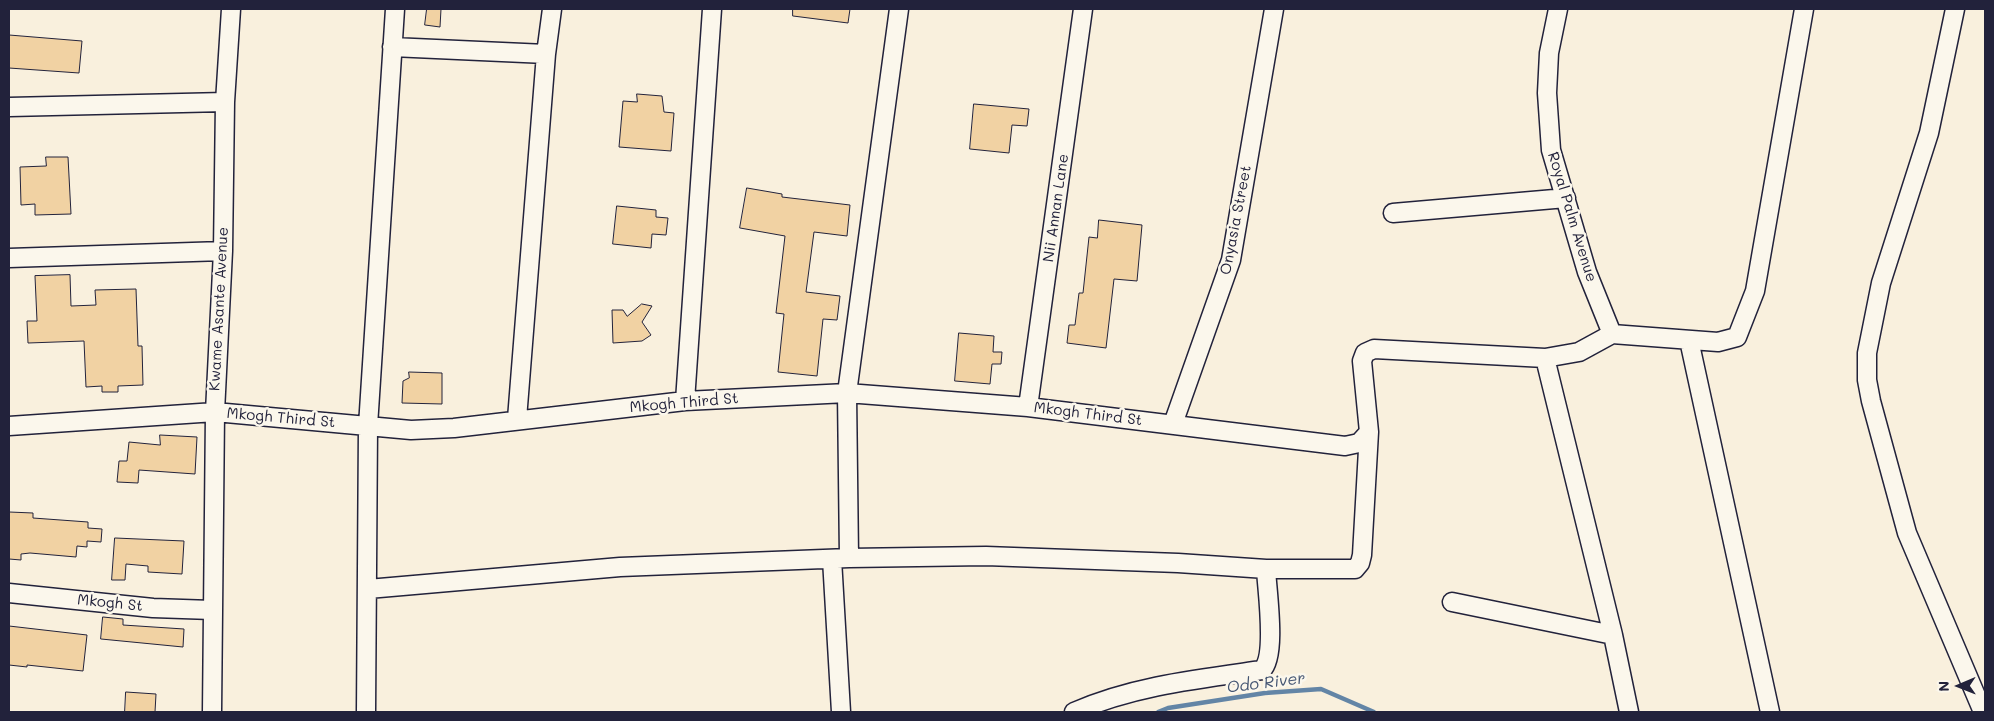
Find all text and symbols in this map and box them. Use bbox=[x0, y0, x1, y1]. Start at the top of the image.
street label: Royal Palm Avenue bbox=[1544, 150, 1600, 284]
street label: Nii Annan Lane bbox=[1039, 153, 1073, 263]
street label: Onyasia Street bbox=[1217, 164, 1255, 276]
street label: Kwame Asante Avenue bbox=[206, 227, 232, 391]
street label: Mkogh Third St bbox=[629, 389, 739, 417]
street label: Mkogh Third St bbox=[1033, 398, 1143, 430]
street label: Mkogh Third St bbox=[226, 404, 336, 432]
street label: Mkogh St bbox=[76, 591, 144, 615]
north arrow bbox=[1934, 661, 1984, 711]
water label: Odo River bbox=[1226, 669, 1306, 697]
text: N bbox=[1934, 681, 1953, 692]

